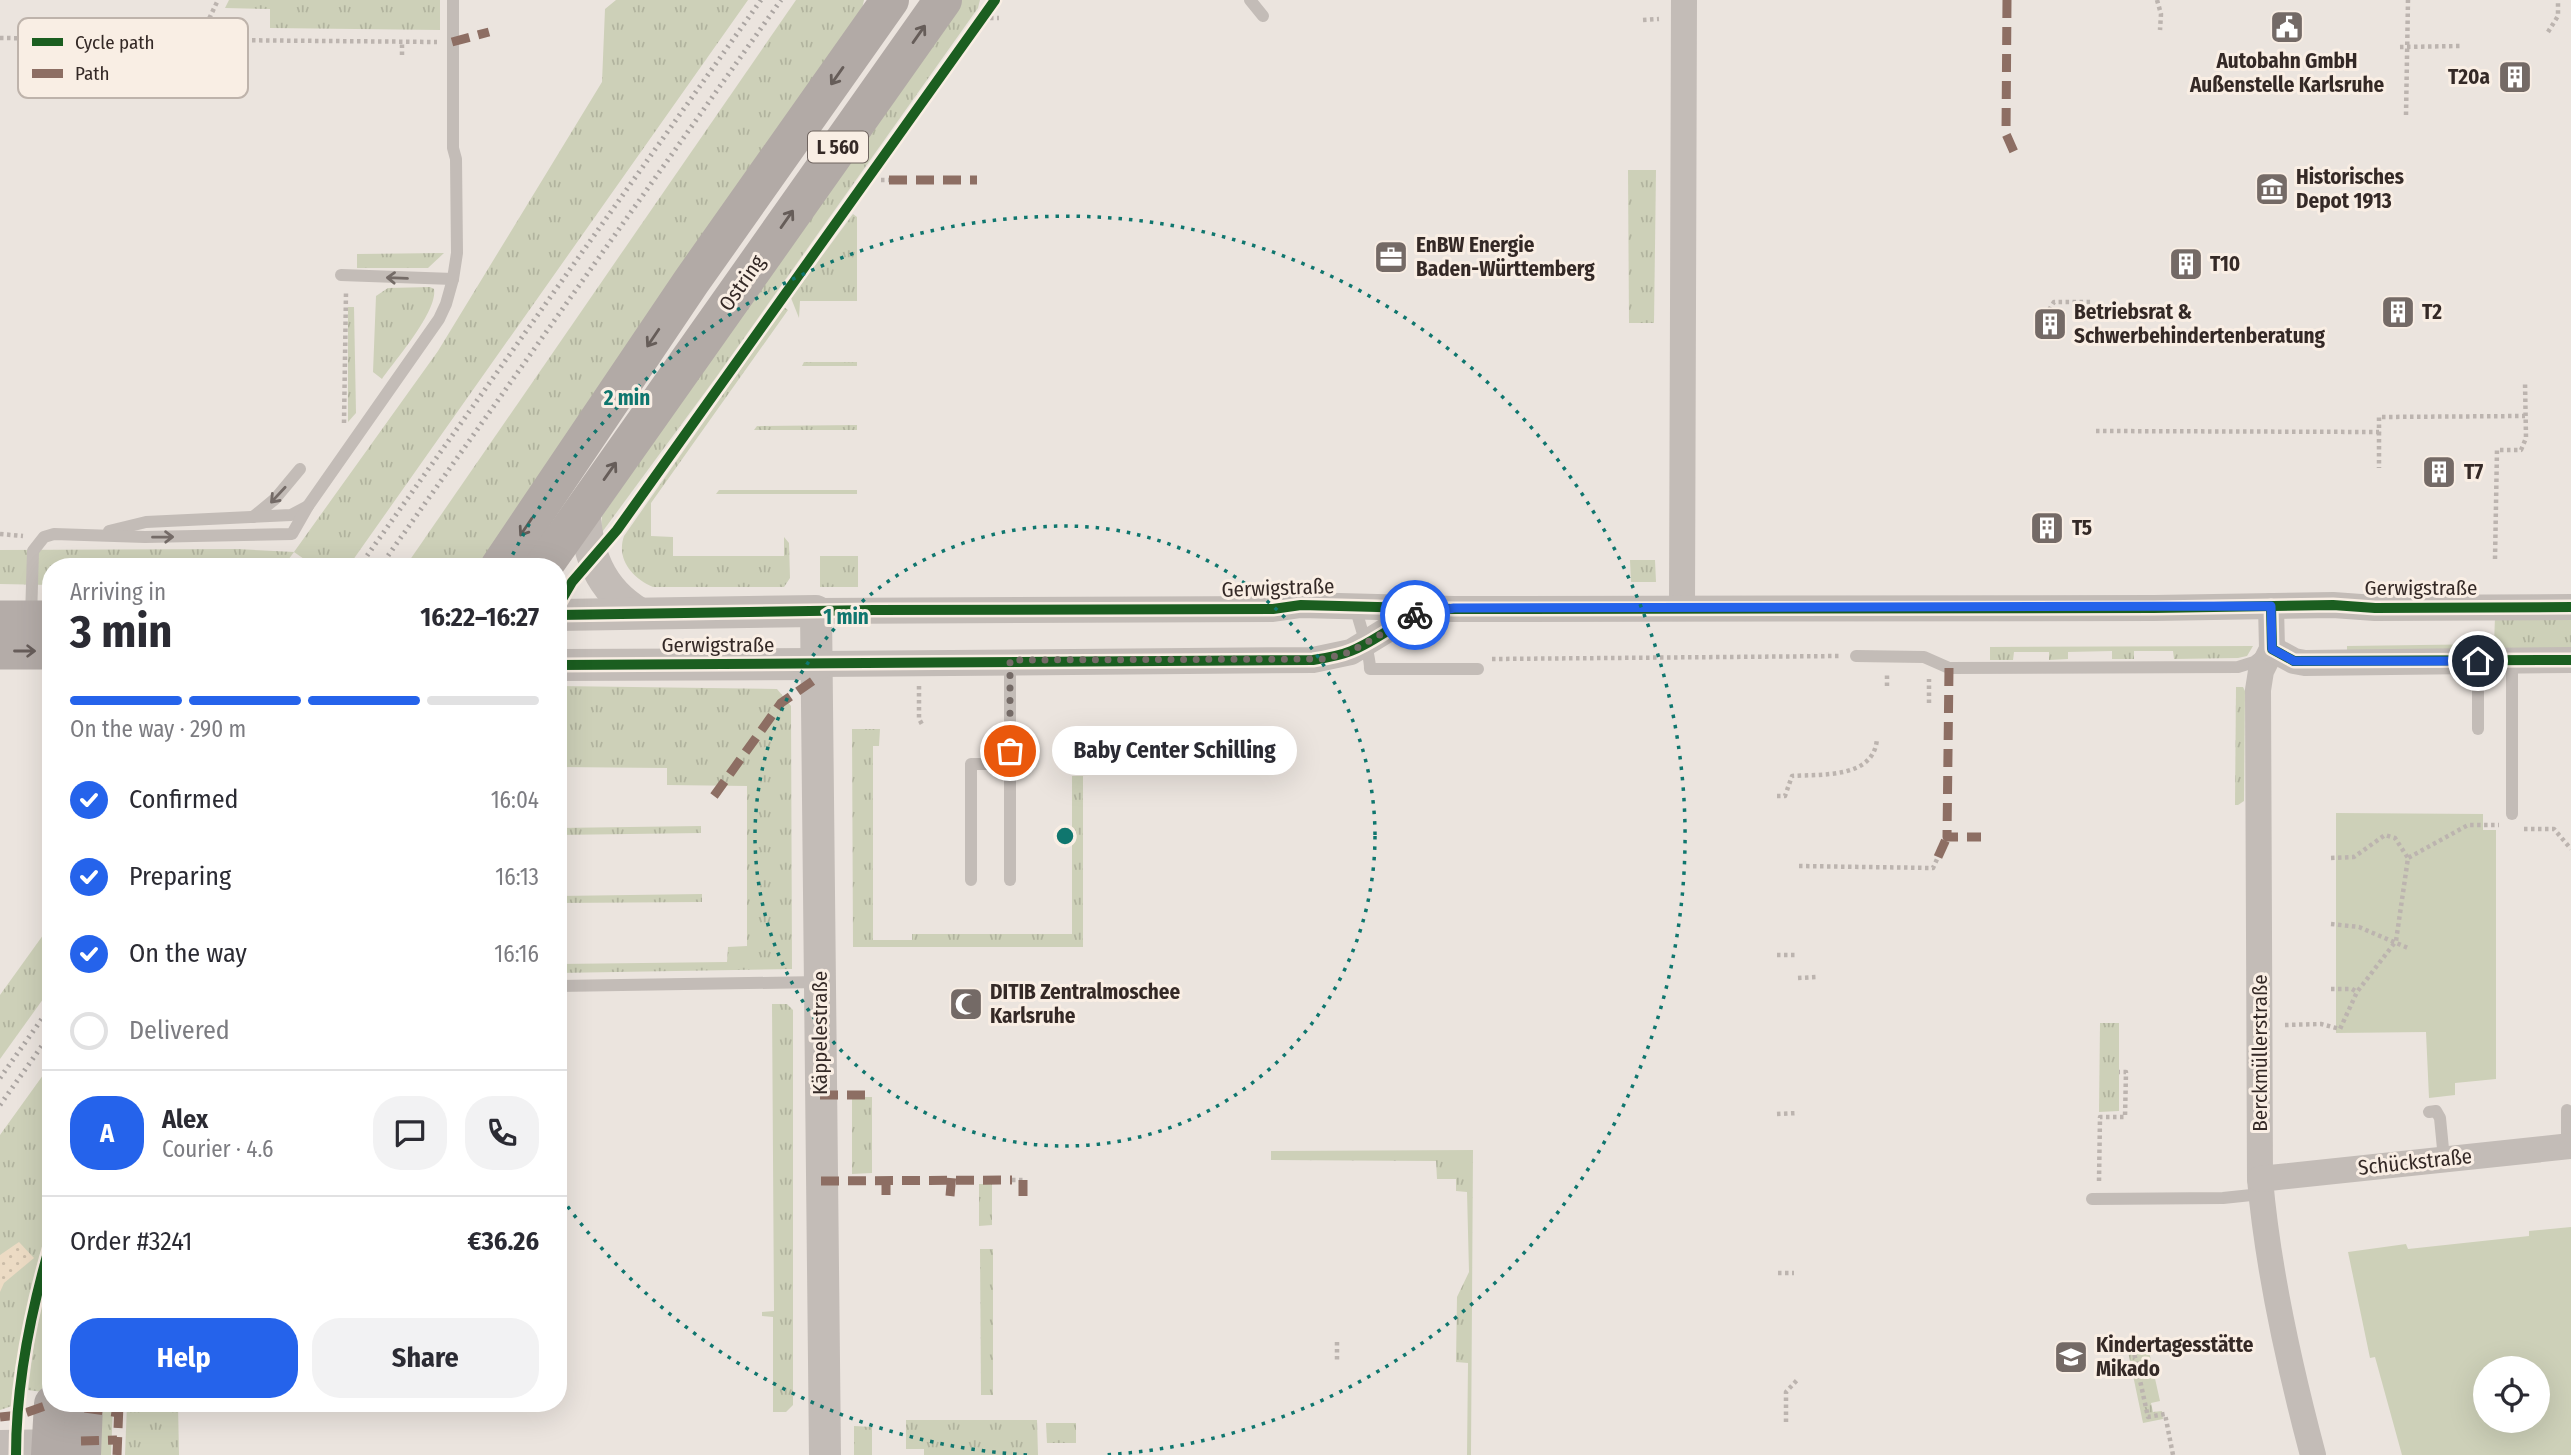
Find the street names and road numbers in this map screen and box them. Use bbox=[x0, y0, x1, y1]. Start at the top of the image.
road number: L 560 bbox=[808, 132, 868, 162]
street label: Ostring bbox=[713, 250, 771, 316]
street label: Gerwigstraße bbox=[1221, 573, 1335, 603]
street label: Gerwigstraße bbox=[2365, 575, 2477, 601]
street label: Gerwigstraße bbox=[662, 632, 774, 658]
street label: Käppelestraße bbox=[807, 971, 833, 1095]
street label: Berckmüllerstraße bbox=[2247, 974, 2273, 1132]
street label: Schückstraße bbox=[2357, 1143, 2473, 1181]

